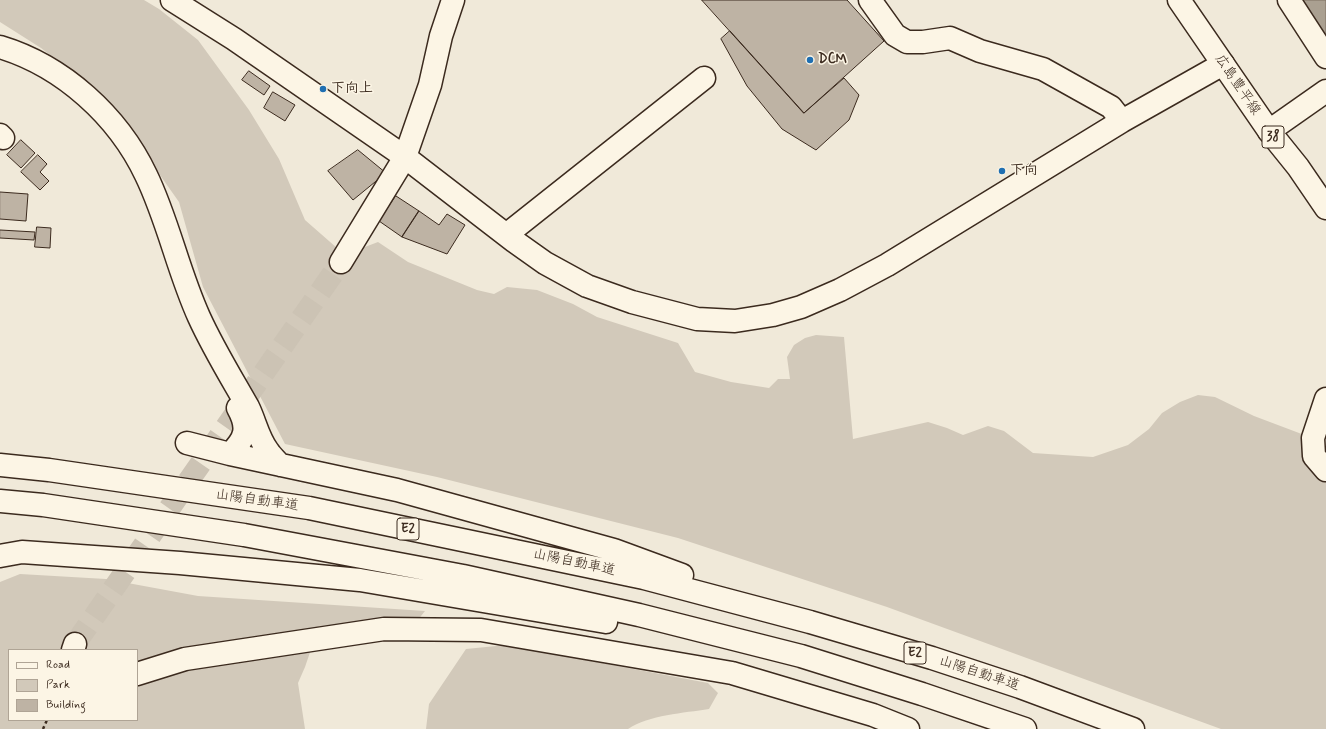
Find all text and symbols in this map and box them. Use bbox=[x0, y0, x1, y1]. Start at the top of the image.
street label: 広島豊平線 bbox=[1210, 51, 1264, 119]
place label: DCM bbox=[818, 52, 847, 68]
marker: DCM bbox=[805, 55, 815, 65]
place label: 下向上 bbox=[331, 81, 373, 97]
marker: 下向上 bbox=[318, 84, 328, 94]
road number: 38 bbox=[1262, 126, 1284, 148]
place label: 下向 bbox=[1010, 163, 1038, 179]
marker: 下向 bbox=[997, 166, 1007, 176]
street label: 山陽自動車道 bbox=[214, 487, 300, 515]
road number: E2 bbox=[397, 518, 419, 540]
street label: 山陽自動車道 bbox=[531, 546, 617, 580]
road number: E2 bbox=[904, 642, 926, 664]
legend bbox=[8, 649, 138, 721]
street label: 山陽自動車道 bbox=[936, 653, 1022, 695]
text: Road bbox=[46, 657, 70, 673]
text: Park bbox=[46, 677, 70, 693]
text: Building bbox=[46, 697, 86, 713]

